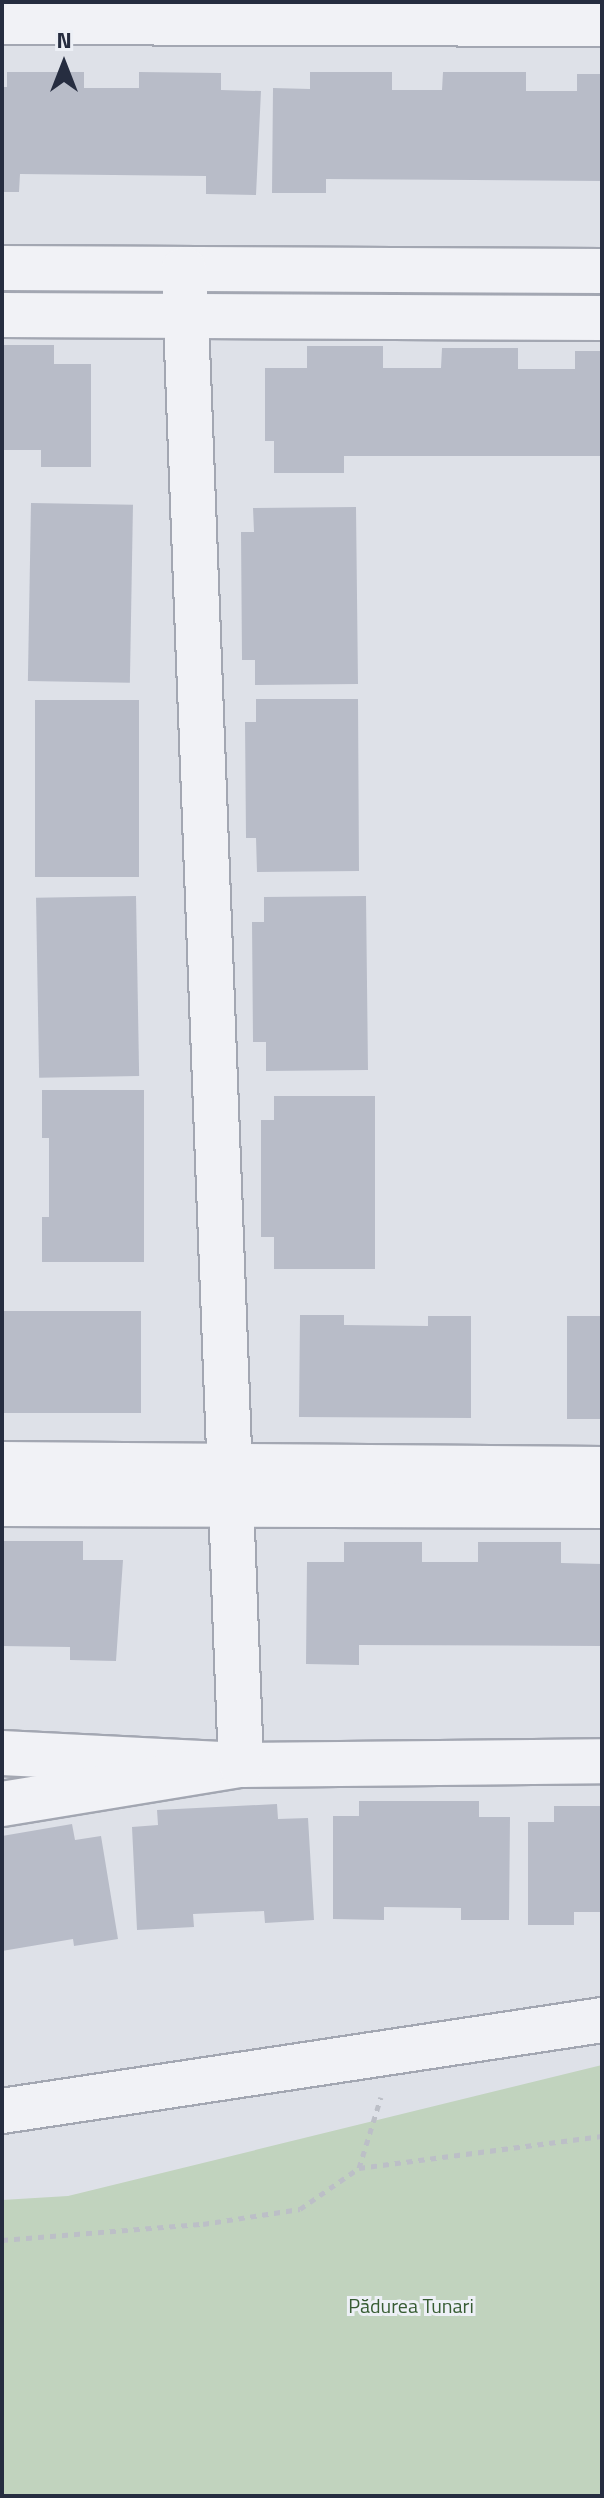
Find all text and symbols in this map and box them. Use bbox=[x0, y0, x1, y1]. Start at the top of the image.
text: N bbox=[56, 23, 72, 57]
north arrow bbox=[24, 24, 104, 104]
park label: Pădurea Tunari bbox=[348, 2293, 474, 2317]

